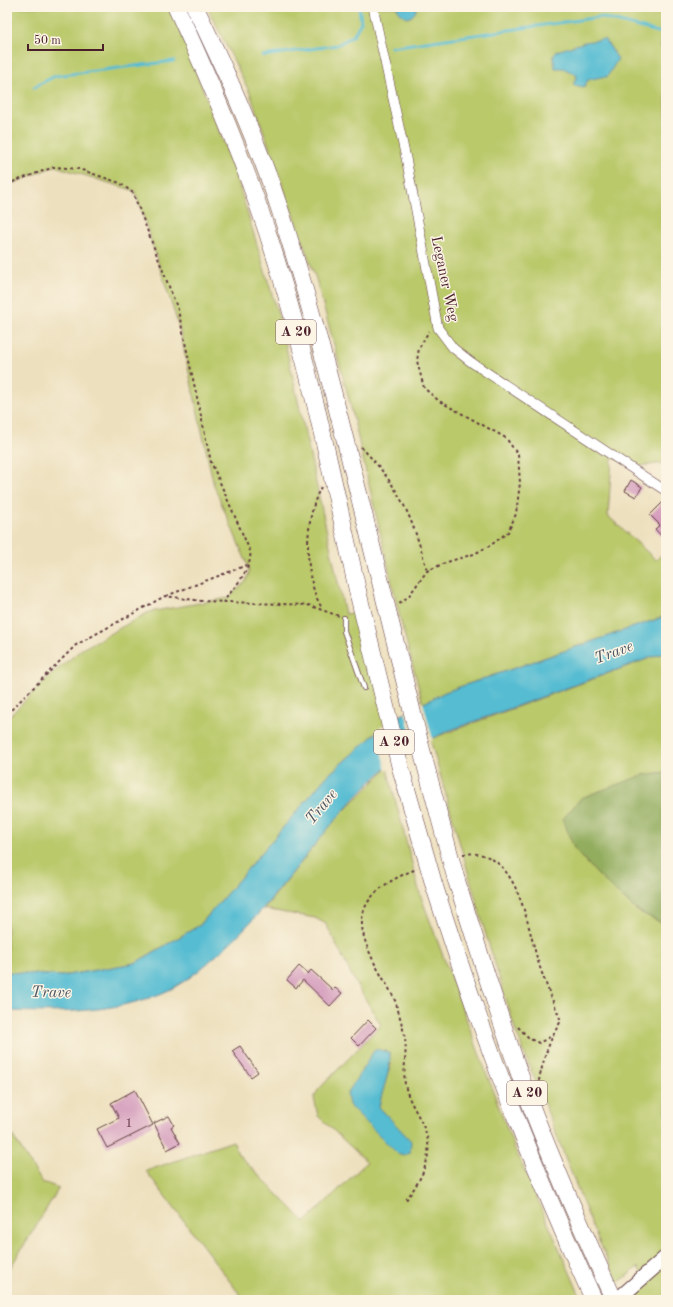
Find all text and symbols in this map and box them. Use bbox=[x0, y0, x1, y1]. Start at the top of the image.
scale bar bbox=[28, 26, 103, 52]
text: 50 m bbox=[34, 34, 61, 47]
street label: Leganer Weg bbox=[428, 235, 460, 323]
road number: A 20 bbox=[276, 320, 316, 344]
water label: Trave bbox=[592, 638, 636, 667]
road number: A 20 bbox=[374, 730, 414, 754]
water label: Trave bbox=[303, 786, 341, 828]
water label: Trave bbox=[31, 985, 72, 1001]
road number: A 20 bbox=[507, 1081, 547, 1105]
house number: 1 bbox=[125, 1117, 133, 1130]

